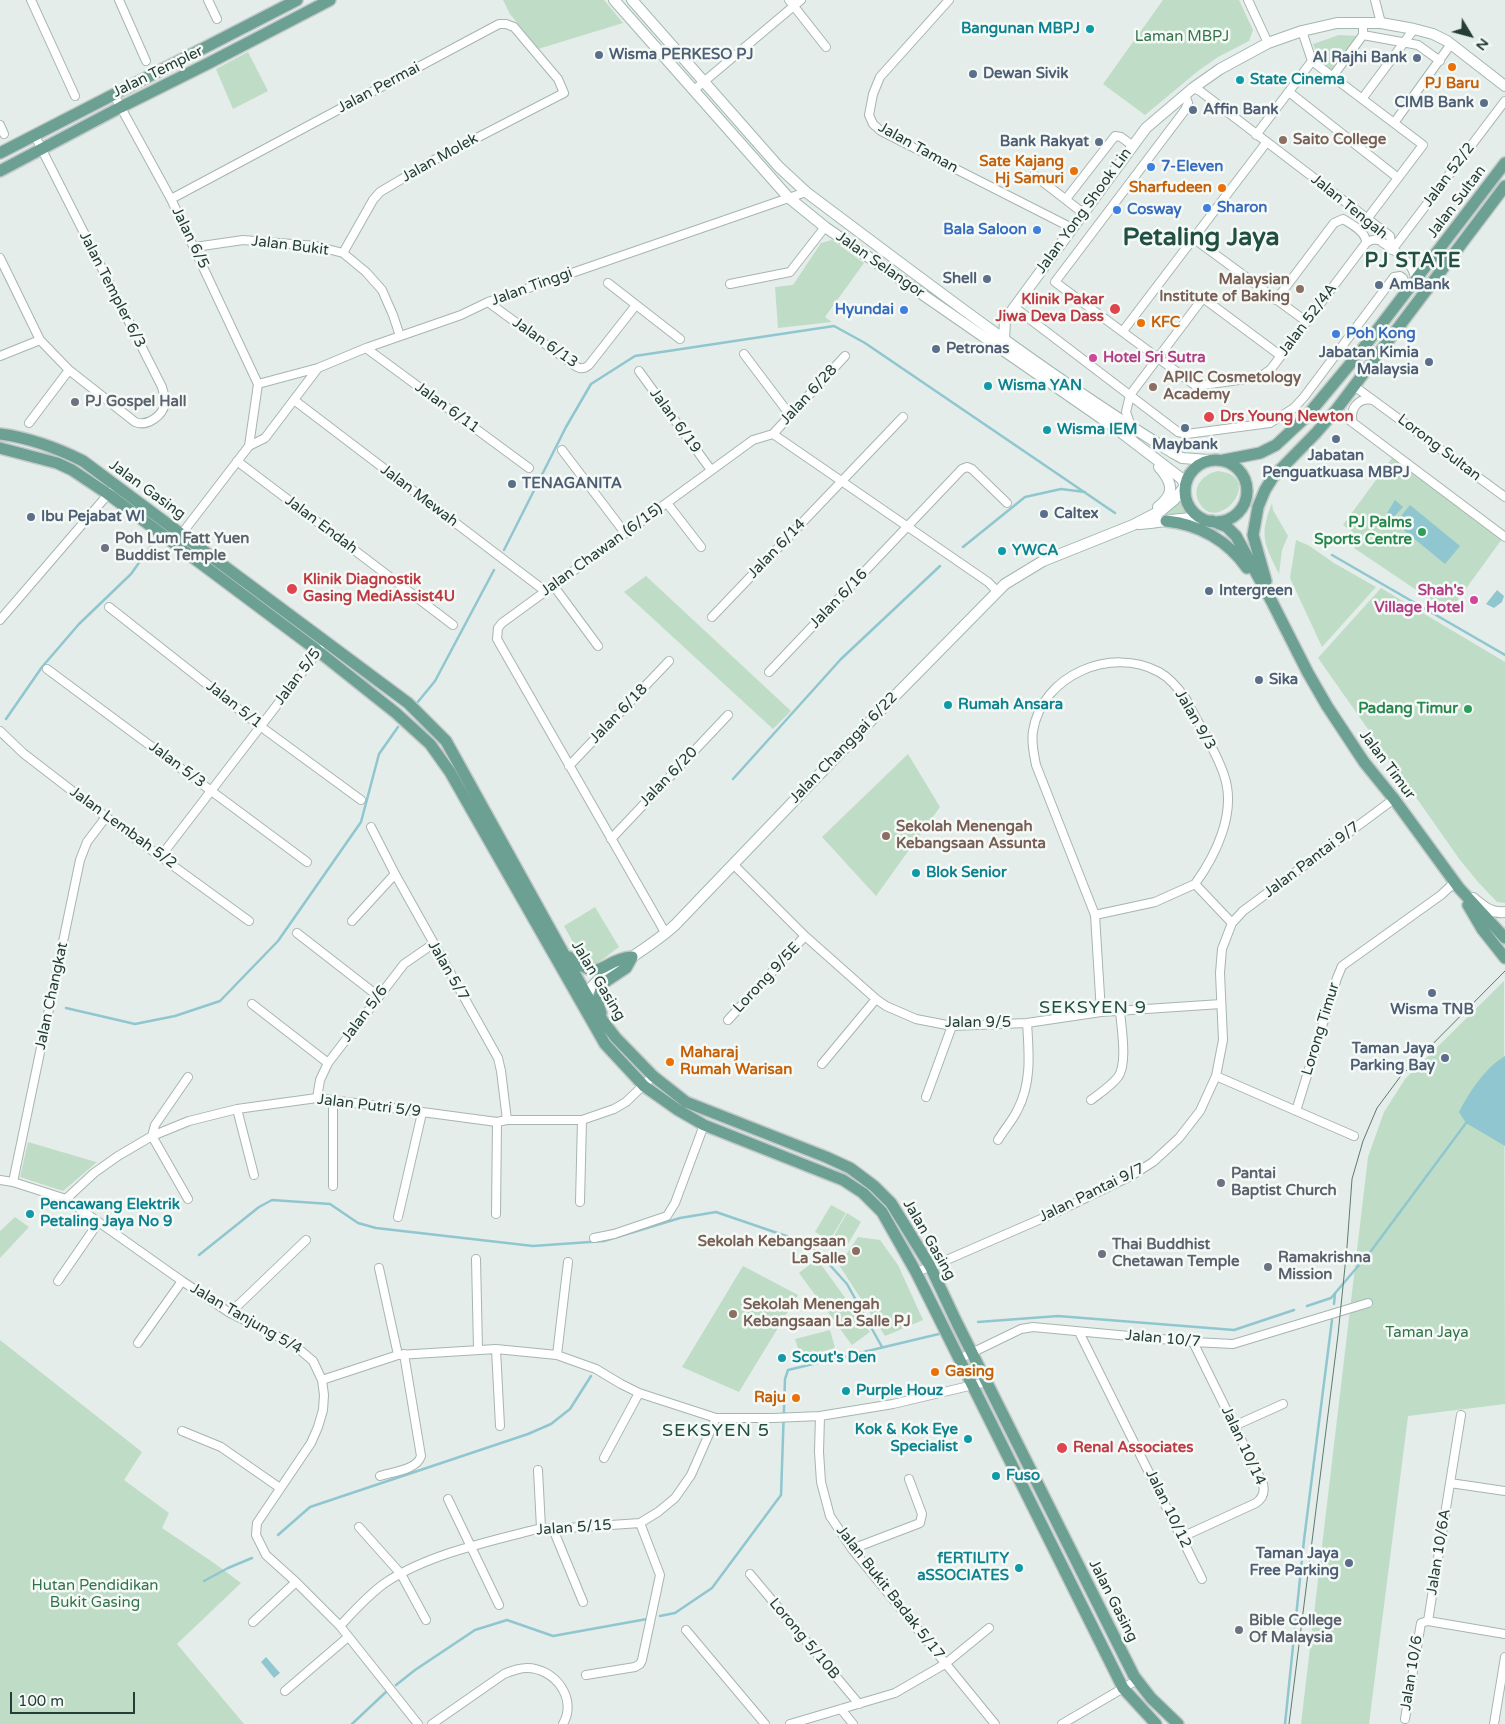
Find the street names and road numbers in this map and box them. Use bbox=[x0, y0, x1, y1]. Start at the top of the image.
street label: Jalan Templer bbox=[110, 42, 206, 102]
street label: Jalan Permai bbox=[335, 59, 423, 117]
street label: Jalan Taman bbox=[875, 119, 961, 177]
street label: Jalan Molek bbox=[399, 130, 481, 186]
street label: Jalan 52/2 bbox=[1419, 139, 1479, 211]
street label: Jalan Yong Shook Lin bbox=[1032, 145, 1136, 277]
street label: Jalan Sultan bbox=[1424, 162, 1490, 242]
street label: Jalan Tengah bbox=[1307, 171, 1391, 243]
street label: Jalan 6/5 bbox=[167, 204, 213, 272]
street label: Jalan Selangor bbox=[832, 228, 928, 302]
street label: Jalan Templer 6/3 bbox=[75, 229, 149, 351]
street label: Jalan Bukit bbox=[250, 232, 330, 260]
street label: Jalan Tinggi bbox=[489, 264, 575, 310]
street label: Jalan 52/4A bbox=[1275, 280, 1341, 360]
street label: Jalan 6/13 bbox=[509, 314, 581, 372]
street label: Jalan 6/28 bbox=[777, 361, 841, 429]
street label: Jalan 6/11 bbox=[411, 379, 483, 437]
street label: Jalan 6/19 bbox=[646, 385, 704, 457]
street label: Lorong Sultan bbox=[1394, 411, 1484, 485]
street label: Jalan Gasing bbox=[105, 456, 189, 524]
street label: Jalan Mewah bbox=[377, 461, 461, 531]
street label: Jalan Endah bbox=[281, 492, 361, 558]
street label: Jalan Chawan (6/15) bbox=[538, 500, 666, 600]
street label: Jalan 6/14 bbox=[744, 516, 810, 582]
street label: Jalan 6/16 bbox=[806, 566, 872, 632]
street label: Jalan 5/5 bbox=[271, 645, 325, 709]
street label: Jalan 5/1 bbox=[202, 678, 266, 732]
street label: Jalan 6/18 bbox=[586, 681, 652, 747]
street label: Jalan 9/3 bbox=[1171, 687, 1219, 753]
street label: Jalan Changgai 6/22 bbox=[786, 689, 902, 807]
street label: Jalan Timur bbox=[1355, 727, 1419, 803]
street label: Jalan 5/3 bbox=[145, 738, 209, 792]
street label: Jalan 6/20 bbox=[636, 744, 702, 810]
street label: Jalan Lembah 5/2 bbox=[66, 783, 180, 873]
street label: Jalan Pantai 9/7 bbox=[1261, 818, 1363, 902]
street label: Jalan 5/7 bbox=[424, 938, 472, 1004]
street label: Jalan Gasing bbox=[567, 938, 629, 1024]
street label: Lorong 9/5E bbox=[730, 939, 804, 1017]
street label: Jalan Changkat bbox=[32, 941, 72, 1051]
street label: Lorong Timur bbox=[1298, 980, 1344, 1078]
street label: Jalan 5/6 bbox=[338, 982, 392, 1046]
street label: Jalan 9/5 bbox=[945, 1014, 1011, 1032]
street label: Jalan Putri 5/9 bbox=[316, 1091, 422, 1121]
street label: Jalan Pantai 9/7 bbox=[1036, 1160, 1148, 1226]
street label: Jalan Gasing bbox=[899, 1197, 959, 1283]
street label: Jalan Tanjung 5/4 bbox=[187, 1280, 305, 1358]
street label: Jalan 10/7 bbox=[1125, 1327, 1201, 1351]
street label: Jalan 10/14 bbox=[1217, 1404, 1269, 1488]
street label: Jalan 10/12 bbox=[1141, 1467, 1195, 1551]
street label: Jalan 10/6A bbox=[1423, 1508, 1455, 1596]
street label: Jalan 5/15 bbox=[536, 1516, 612, 1540]
street label: Jalan Bukit Badak 5/17 bbox=[832, 1522, 948, 1664]
street label: Jalan Gasing bbox=[1085, 1557, 1141, 1645]
street label: Lorong 5/10B bbox=[765, 1595, 843, 1683]
street label: Jalan 10/6 bbox=[1397, 1634, 1427, 1712]

